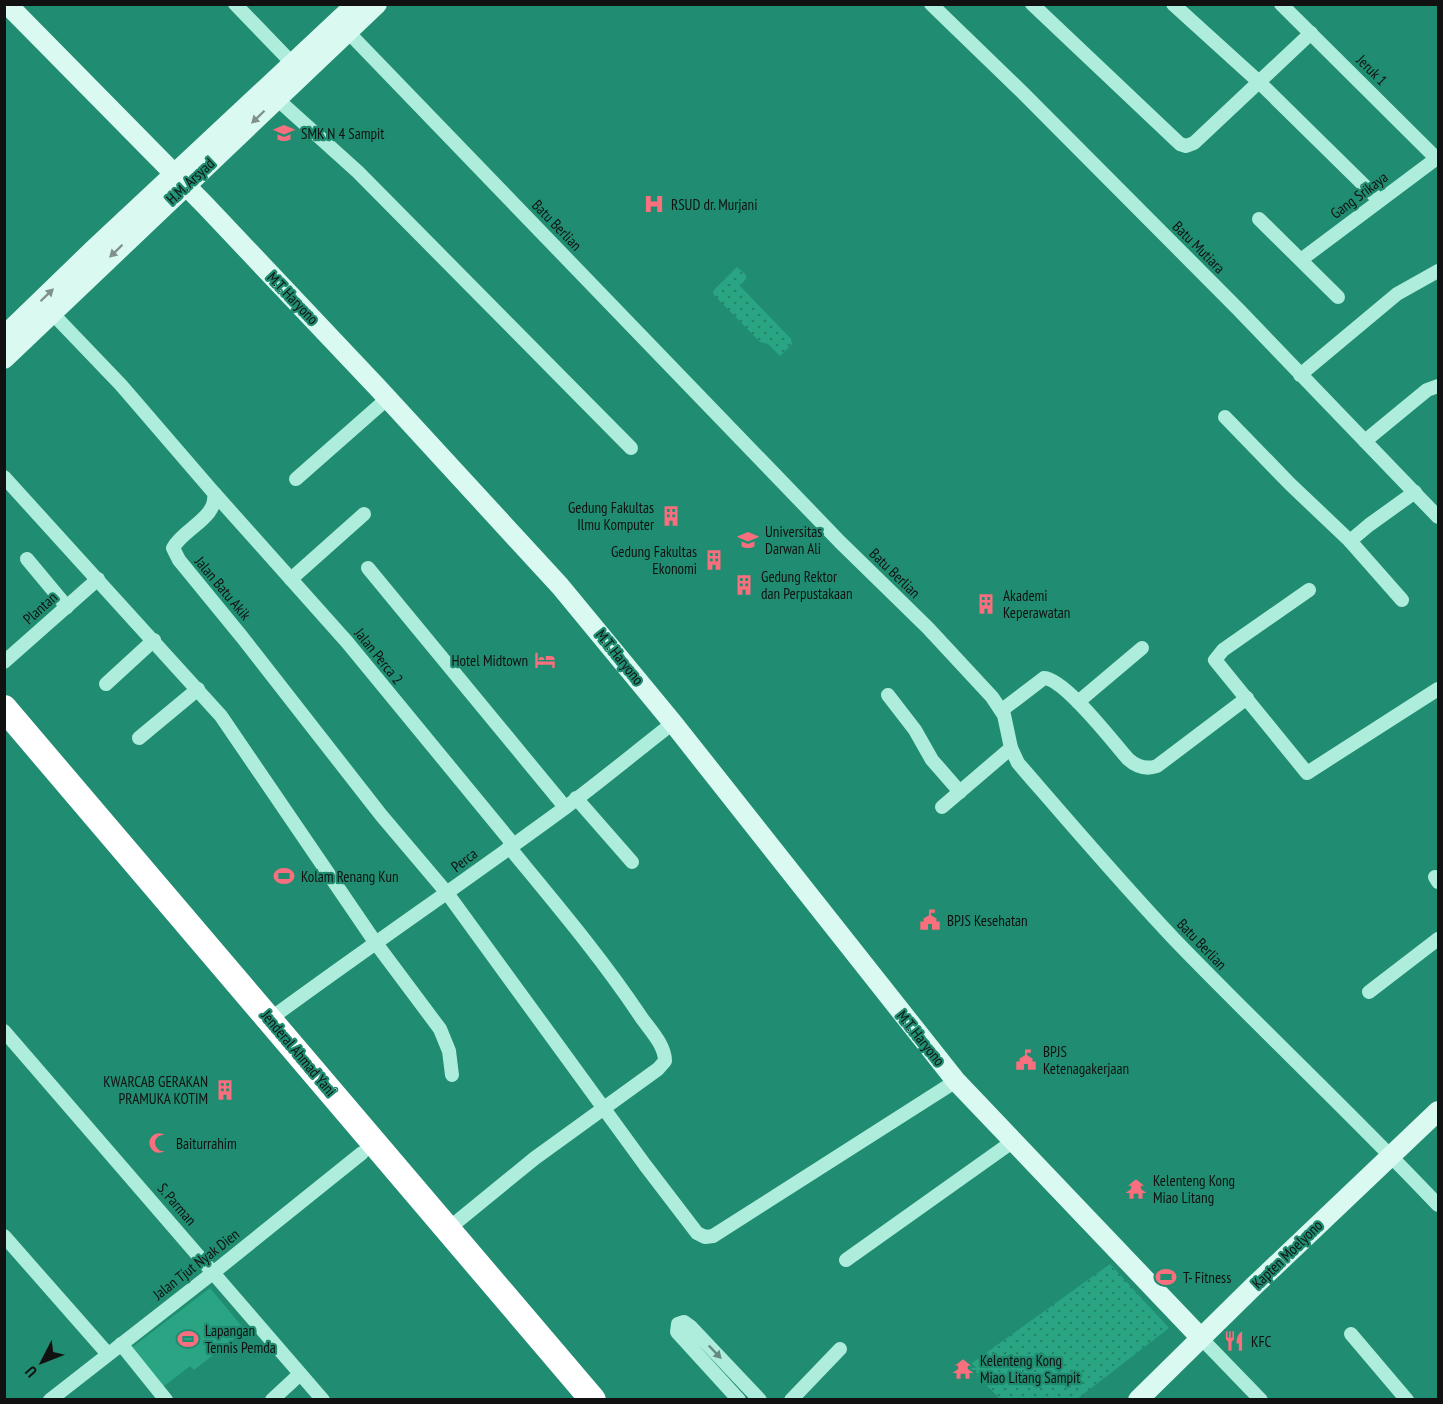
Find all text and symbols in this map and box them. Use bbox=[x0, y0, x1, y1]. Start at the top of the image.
street label: Jeruk 1 bbox=[1352, 50, 1391, 89]
one-way arrow bbox=[251, 110, 266, 123]
school or university icon: SMK N 4 Sampit bbox=[272, 121, 296, 145]
place label: SMK N 4 Sampit bbox=[301, 124, 384, 143]
street label: H.M. Arsyad bbox=[162, 154, 218, 208]
street label: Gang Srikaya bbox=[1327, 167, 1391, 223]
hospital icon: RSUD dr. Murjani bbox=[642, 192, 666, 216]
place label: RSUD dr. Murjani bbox=[671, 195, 757, 214]
street label: Batu Berlian bbox=[528, 196, 586, 254]
street label: Batu Mutiara bbox=[1169, 217, 1229, 277]
one-way arrow bbox=[109, 244, 124, 258]
street label: M.T. Haryono bbox=[263, 268, 323, 328]
one-way arrow bbox=[39, 289, 53, 303]
place label: Gedung Fakultas Ilmu Komputer bbox=[568, 498, 655, 534]
building icon: Gedung Fakultas Ilmu Komputer bbox=[659, 504, 683, 528]
place label: Universitas Darwan Ali bbox=[765, 522, 822, 558]
school or university icon: Universitas Darwan Ali bbox=[736, 528, 760, 552]
place label: Gedung Fakultas Ekonomi bbox=[611, 542, 697, 578]
street label: Batu Berlian bbox=[866, 544, 924, 602]
building icon: Gedung Fakultas Ekonomi bbox=[702, 548, 726, 572]
street label: Jalan Batu Akik bbox=[190, 552, 255, 624]
place label: Gedung Rektor dan Perpustakaan bbox=[761, 567, 853, 603]
building icon: Gedung Rektor dan Perpustakaan bbox=[732, 573, 756, 597]
place label: Akademi Keperawatan bbox=[1003, 586, 1070, 622]
street label: Plantan bbox=[19, 588, 61, 628]
building icon: Akademi Keperawatan bbox=[974, 592, 998, 616]
street label: Jalan Perca 2 bbox=[350, 623, 407, 688]
street label: M.T. Haryono bbox=[592, 626, 648, 688]
hotel icon: Hotel Midtown bbox=[533, 648, 557, 672]
place label: Hotel Midtown bbox=[452, 651, 528, 670]
street label: Perca bbox=[447, 844, 481, 876]
sports icon: Kolam Renang Kun bbox=[272, 864, 296, 888]
place label: Kolam Renang Kun bbox=[301, 867, 399, 886]
public building icon: BPJS Kesehatan bbox=[918, 908, 942, 932]
place label: BPJS Kesehatan bbox=[947, 911, 1028, 930]
street label: Batu Berlian bbox=[1173, 915, 1231, 973]
street label: Jenderal Ahmad Yani bbox=[257, 1006, 340, 1100]
street label: M.T. Haryono bbox=[893, 1007, 949, 1069]
place label: BPJS Ketenagakerjaan bbox=[1043, 1042, 1129, 1078]
public building icon: BPJS Ketenagakerjaan bbox=[1014, 1048, 1038, 1072]
place label: KWARCAB GERAKAN PRAMUKA KOTIM bbox=[103, 1072, 208, 1108]
building icon: KWARCAB GERAKAN PRAMUKA KOTIM bbox=[213, 1078, 237, 1102]
mosque icon: Baiturrahim bbox=[147, 1131, 171, 1155]
place label: Baiturrahim bbox=[176, 1134, 237, 1153]
place label: Kelenteng Kong Miao Litang bbox=[1153, 1171, 1235, 1207]
temple icon: Kelenteng Kong Miao Litang bbox=[1124, 1177, 1148, 1201]
street label: S. Parman bbox=[153, 1179, 201, 1229]
street label: Kapten Moelyono bbox=[1248, 1216, 1326, 1292]
street label: Jalan Tjut Nyak Dien bbox=[148, 1224, 243, 1304]
sports icon: T- Fitness bbox=[1154, 1265, 1178, 1289]
place label: T- Fitness bbox=[1183, 1268, 1231, 1287]
place label: Lapangan Tennis Pemda bbox=[205, 1321, 276, 1357]
sports icon: Lapangan Tennis Pemda bbox=[176, 1327, 200, 1351]
restaurant icon: KFC bbox=[1222, 1329, 1246, 1353]
north arrow bbox=[12, 1332, 72, 1392]
place label: KFC bbox=[1251, 1332, 1272, 1351]
one-way arrow bbox=[708, 1345, 722, 1360]
place label: Kelenteng Kong Miao Litang Sampit bbox=[980, 1351, 1080, 1387]
temple icon: Kelenteng Kong Miao Litang Sampit bbox=[951, 1357, 975, 1381]
text: U bbox=[21, 1362, 41, 1382]

